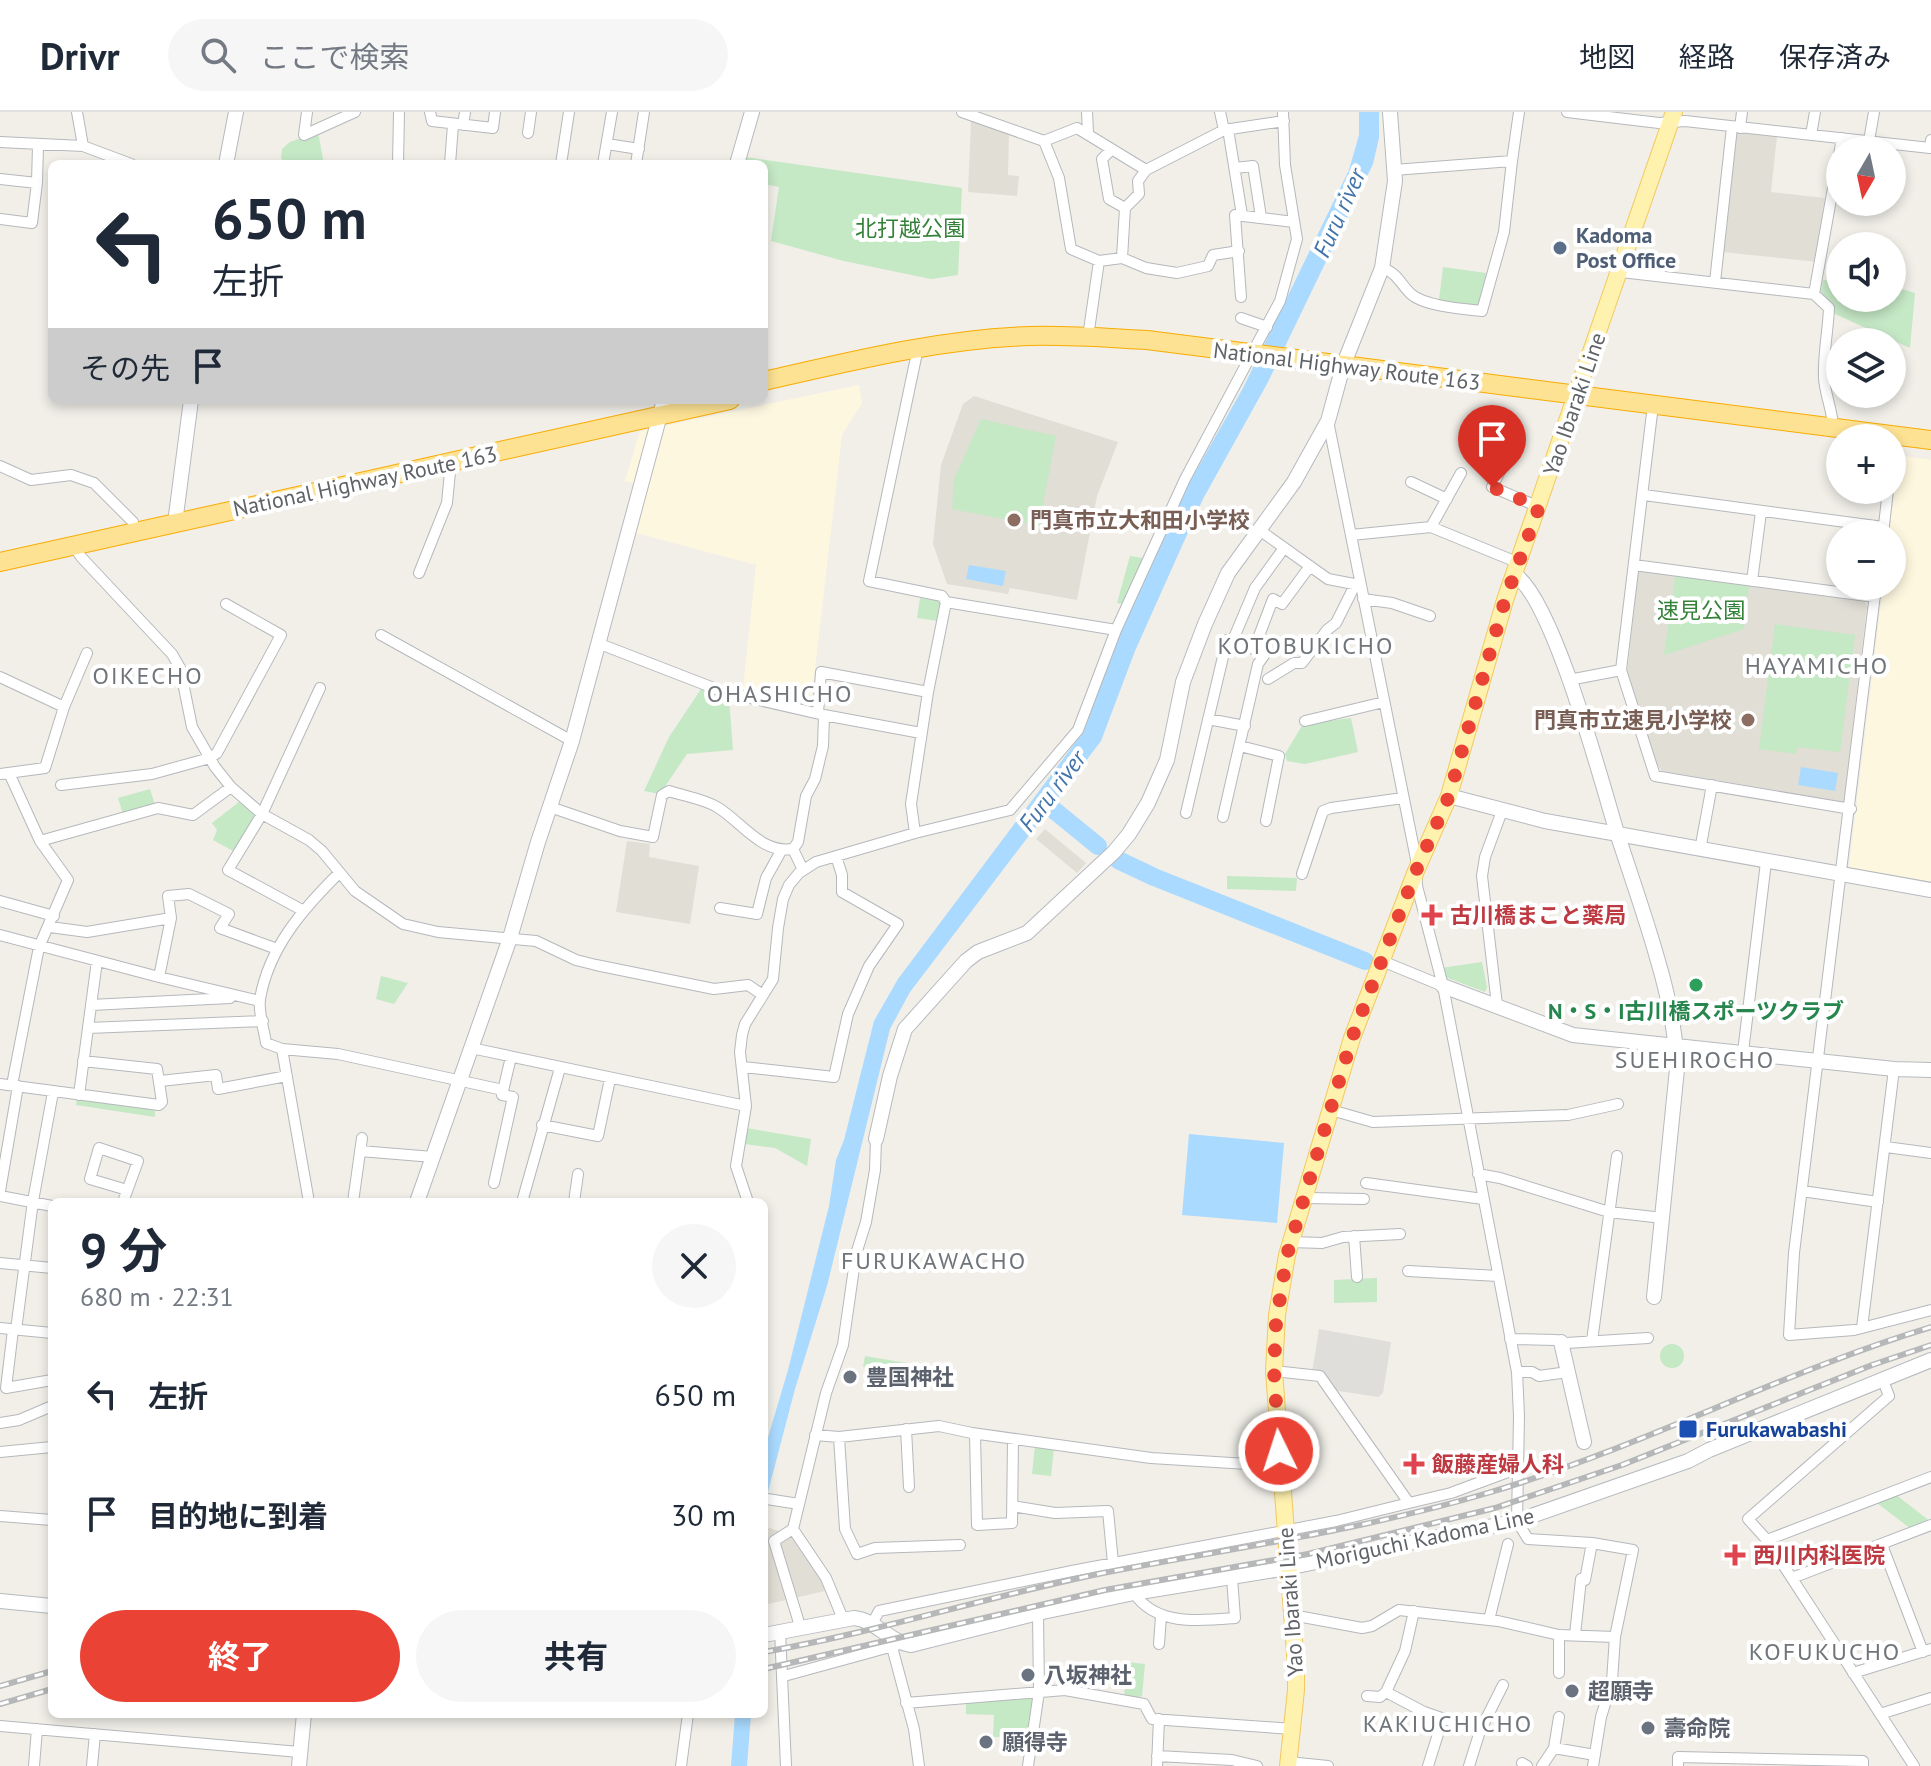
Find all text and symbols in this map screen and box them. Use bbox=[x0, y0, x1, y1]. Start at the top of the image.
search box bbox=[168, 19, 728, 91]
text: Drivr bbox=[40, 31, 120, 80]
icon: search bbox=[196, 33, 240, 77]
text: ここで検索 bbox=[260, 37, 410, 76]
text: 地図 bbox=[1579, 38, 1635, 75]
text: 経路 bbox=[1679, 38, 1735, 75]
text: 保存済み bbox=[1779, 38, 1891, 75]
north arrow bbox=[1826, 136, 1906, 216]
map controls bbox=[1826, 136, 1906, 600]
water label: Furu river bbox=[1306, 162, 1373, 262]
text: 650 m bbox=[212, 182, 367, 254]
icon: left bbox=[80, 192, 184, 296]
park label: 北打越公園 bbox=[855, 214, 965, 242]
place label: Kadoma Post Office bbox=[1576, 221, 1676, 274]
button: sound bbox=[1826, 232, 1906, 312]
marker: Kadoma Post Office bbox=[1551, 239, 1569, 257]
text: 左折 bbox=[212, 257, 284, 304]
button: layers bbox=[1826, 328, 1906, 408]
street label: Yao Ibaraki Line bbox=[1536, 329, 1612, 479]
street label: National Highway Route 163 bbox=[1212, 336, 1482, 396]
icon: arrive bbox=[186, 344, 230, 388]
text: その先 bbox=[80, 348, 170, 387]
pin bbox=[1458, 405, 1526, 487]
icon: arrive bbox=[1470, 417, 1514, 461]
button: + bbox=[1826, 424, 1906, 504]
street label: National Highway Route 163 bbox=[231, 439, 499, 523]
place label: 門真市立大和田小学校 bbox=[1030, 506, 1250, 534]
marker: 門真市立大和田小学校 bbox=[1005, 511, 1023, 529]
button: − bbox=[1826, 520, 1906, 600]
park label: 速見公園 bbox=[1657, 596, 1745, 624]
district label: KOTOBUKICHO bbox=[1218, 630, 1394, 661]
district label: HAYAMICHO bbox=[1745, 650, 1889, 681]
district label: OIKECHO bbox=[92, 660, 204, 691]
district label: OHASHICHO bbox=[707, 678, 853, 709]
place label: 門真市立速見小学校 bbox=[1534, 706, 1732, 734]
marker: 門真市立速見小学校 bbox=[1739, 711, 1757, 729]
water label: Furu river bbox=[1011, 742, 1094, 838]
place label: 古川橋まこと薬局 bbox=[1450, 901, 1626, 929]
marker: 古川橋まこと薬局 bbox=[1421, 904, 1443, 926]
marker: N・S・I古川橋スポーツクラブ bbox=[1687, 976, 1705, 994]
place label: N・S・I古川橋スポーツクラブ bbox=[1548, 997, 1844, 1025]
district label: SUEHIROCHO bbox=[1615, 1044, 1775, 1075]
text: 9 分 bbox=[80, 1219, 167, 1281]
button: close bbox=[652, 1224, 736, 1308]
district label: FURUKAWACHO bbox=[841, 1245, 1027, 1276]
text: 680 m · 22:31 bbox=[80, 1280, 234, 1313]
place label: 豊国神社 bbox=[866, 1363, 954, 1391]
marker: 豊国神社 bbox=[841, 1368, 859, 1386]
icon: left bbox=[80, 1372, 124, 1416]
text: 650 m bbox=[655, 1375, 736, 1414]
text: 左折 bbox=[148, 1376, 208, 1415]
position arrow bbox=[1237, 1409, 1321, 1493]
place label: Furukawabashi bbox=[1706, 1415, 1847, 1443]
marker: Furukawabashi bbox=[1677, 1418, 1699, 1440]
place label: 飯藤産婦人科 bbox=[1431, 1450, 1564, 1478]
marker: 飯藤産婦人科 bbox=[1403, 1453, 1425, 1475]
icon: arrive bbox=[80, 1492, 124, 1536]
text: 30 m bbox=[671, 1495, 736, 1534]
text: 目的地に到着 bbox=[148, 1496, 328, 1535]
street label: Moriguchi Kadoma Line bbox=[1313, 1501, 1537, 1575]
street label: Yao Ibaraki Line bbox=[1271, 1526, 1309, 1678]
place label: 西川内科医院 bbox=[1753, 1541, 1885, 1569]
marker: 西川内科医院 bbox=[1724, 1544, 1746, 1566]
button: 終了 bbox=[80, 1610, 400, 1702]
button: 共有 bbox=[416, 1610, 736, 1702]
district label: KOFUKUCHO bbox=[1749, 1636, 1901, 1667]
place label: 八坂神社 bbox=[1044, 1661, 1132, 1689]
marker: 八坂神社 bbox=[1019, 1666, 1037, 1684]
place label: 超願寺 bbox=[1588, 1677, 1654, 1705]
marker: 超願寺 bbox=[1563, 1682, 1581, 1700]
district label: KAKIUCHICHO bbox=[1363, 1708, 1533, 1739]
place label: 壽命院 bbox=[1664, 1714, 1730, 1742]
marker: 壽命院 bbox=[1639, 1719, 1657, 1737]
place label: 願得寺 bbox=[1002, 1728, 1068, 1756]
marker: 願得寺 bbox=[977, 1733, 995, 1751]

